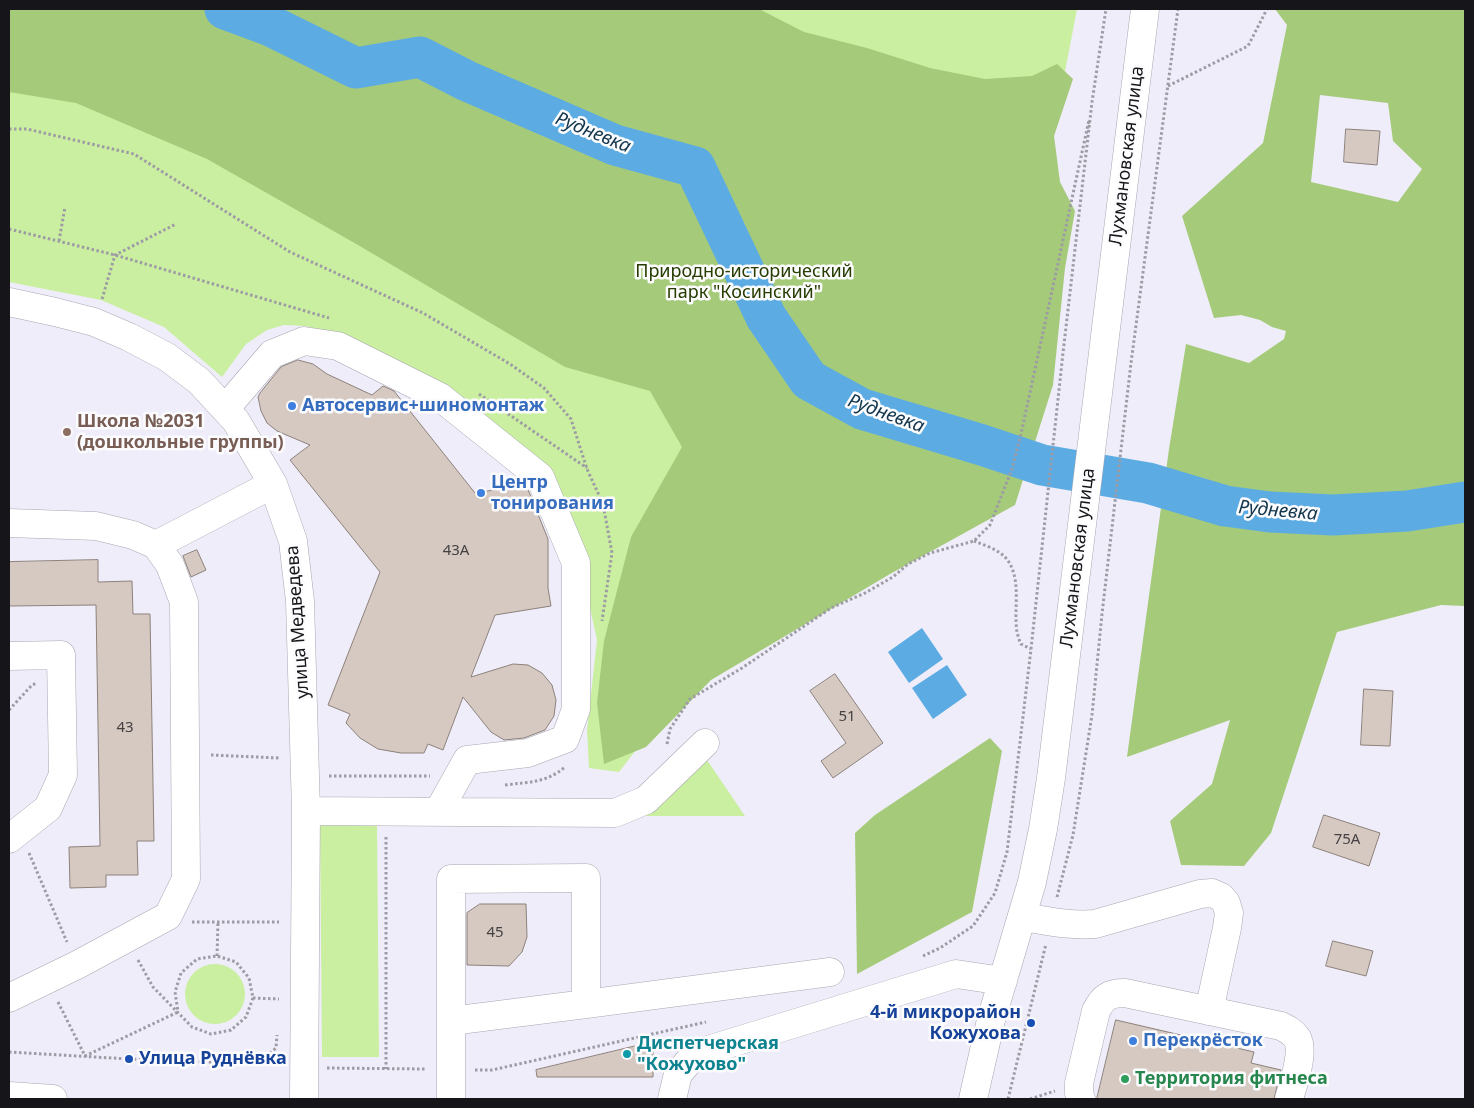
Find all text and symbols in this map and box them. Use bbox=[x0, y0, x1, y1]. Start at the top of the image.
street label: Лухмановская улица bbox=[1105, 65, 1149, 247]
water label: Рудневка bbox=[552, 108, 634, 158]
park label: Природно-исторический парк "Косинский" bbox=[635, 261, 853, 304]
water label: Рудневка bbox=[845, 390, 927, 438]
place label: Автосервис+шиномонтаж bbox=[302, 395, 544, 417]
marker: Автосервис+шиномонтаж bbox=[286, 400, 298, 412]
place label: Школа №2031 (дошкольные группы) bbox=[77, 411, 284, 454]
marker: Школа №2031 (дошкольные группы) bbox=[61, 426, 73, 438]
street label: Лухмановская улица bbox=[1056, 467, 1100, 649]
place label: Центр тонирования bbox=[491, 472, 614, 514]
marker: Центр тонирования bbox=[475, 487, 487, 499]
water label: Рудневка bbox=[1237, 496, 1319, 526]
house number: 43А bbox=[443, 542, 469, 560]
street label: улица Медведева bbox=[282, 545, 314, 699]
house number: 51 bbox=[838, 708, 856, 726]
house number: 43 bbox=[116, 719, 134, 737]
house number: 75А bbox=[1334, 831, 1360, 849]
house number: 45 bbox=[486, 924, 504, 942]
place label: 4-й микрорайон Кожухова bbox=[870, 1002, 1021, 1044]
marker: 4-й микрорайон Кожухова bbox=[1025, 1017, 1037, 1029]
place label: Перекрёсток bbox=[1143, 1030, 1263, 1052]
place label: Диспетчерская "Кожухово" bbox=[637, 1033, 779, 1076]
marker: Перекрёсток bbox=[1127, 1035, 1139, 1047]
place label: Улица Руднёвка bbox=[139, 1048, 287, 1070]
marker: Диспетчерская "Кожухово" bbox=[621, 1048, 633, 1060]
marker: Улица Руднёвка bbox=[123, 1053, 135, 1065]
place label: Территория фитнеса bbox=[1135, 1068, 1328, 1090]
marker: Территория фитнеса bbox=[1119, 1073, 1131, 1085]

